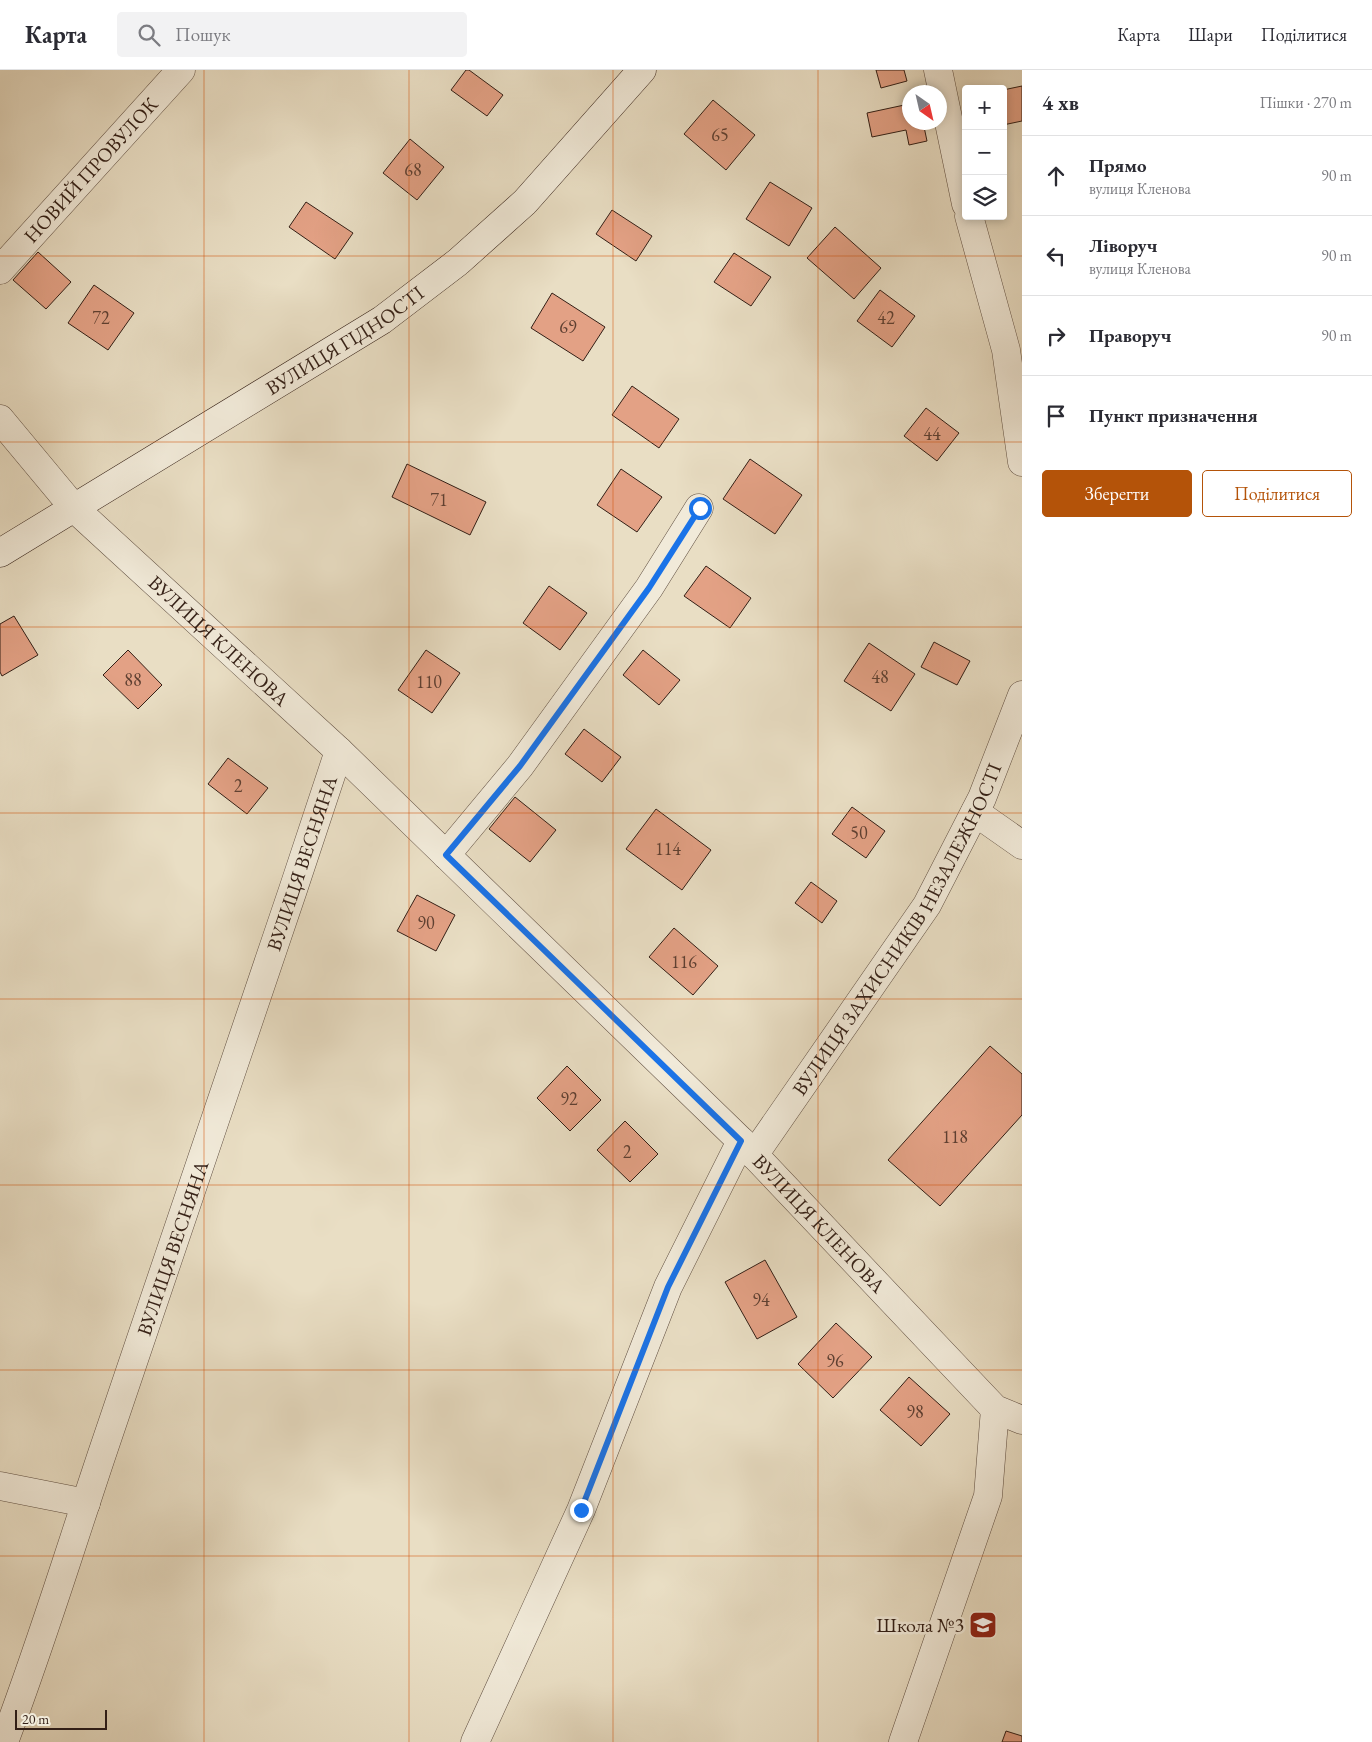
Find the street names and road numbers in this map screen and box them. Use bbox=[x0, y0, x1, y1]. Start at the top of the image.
street label: НОВИЙ ПРОВУЛОК bbox=[18, 91, 164, 248]
street label: ВУЛИЦЯ ГІДНОСТІ bbox=[261, 280, 429, 401]
street label: ВУЛИЦЯ КЛЕНОВА bbox=[143, 570, 295, 712]
street label: ВУЛИЦЯ ЗАХИСНИКІВ НЕЗАЛЕЖНОСТІ bbox=[786, 759, 1007, 1100]
street label: ВУЛИЦЯ ВЕСНЯНА bbox=[261, 772, 343, 954]
street label: ВУЛИЦЯ КЛЕНОВА bbox=[747, 1149, 891, 1299]
street label: ВУЛИЦЯ ВЕСНЯНА bbox=[131, 1157, 214, 1339]

